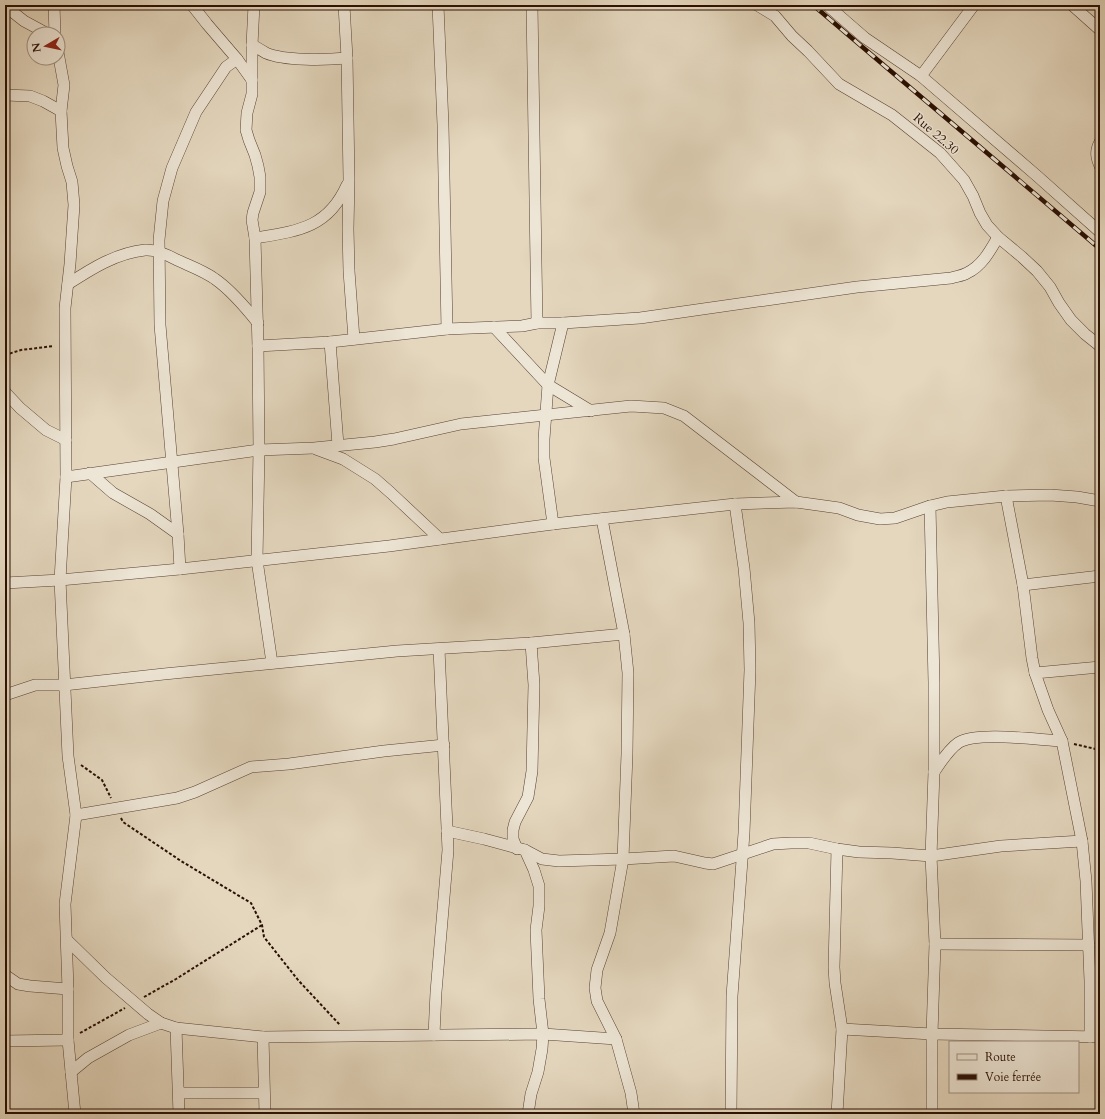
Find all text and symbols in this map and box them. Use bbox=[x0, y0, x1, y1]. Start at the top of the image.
north arrow bbox=[26, 26, 66, 66]
text: N bbox=[28, 41, 45, 53]
street label: Rue 22.30 bbox=[909, 109, 963, 159]
legend bbox=[949, 1041, 1079, 1093]
text: Route bbox=[985, 1049, 1016, 1065]
text: Voie ferrée bbox=[985, 1069, 1041, 1085]

